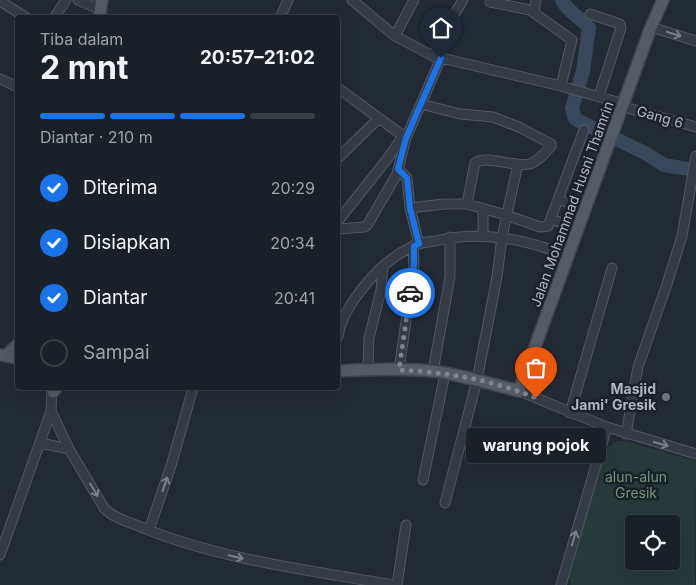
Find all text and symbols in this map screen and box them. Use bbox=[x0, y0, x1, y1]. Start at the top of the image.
pin bbox=[420, 7, 462, 58]
icon: home bbox=[427, 14, 455, 42]
text: Tiba dalam bbox=[40, 29, 123, 49]
one-way arrow bbox=[665, 29, 681, 39]
text: 20:57–21:02 bbox=[200, 46, 315, 69]
text: 2 mnt bbox=[40, 48, 129, 87]
street label: Jalan Mohammad Husni Thamrin bbox=[526, 99, 617, 309]
street label: Gang 6 bbox=[635, 102, 685, 131]
text: Diantar · 210 m bbox=[40, 127, 153, 147]
icon: check bbox=[40, 174, 68, 202]
text: Diterima bbox=[83, 176, 158, 199]
text: 20:29 bbox=[271, 178, 315, 198]
icon: check bbox=[40, 229, 68, 257]
text: Disiapkan bbox=[83, 231, 171, 254]
text: 20:34 bbox=[270, 233, 315, 253]
courier bbox=[385, 268, 435, 318]
icon: car bbox=[396, 279, 424, 307]
icon: check bbox=[40, 284, 68, 312]
text: Diantar bbox=[83, 286, 147, 309]
text: 20:41 bbox=[274, 288, 315, 308]
text: Sampai bbox=[83, 341, 150, 364]
pin bbox=[515, 347, 557, 398]
icon: bag bbox=[522, 354, 550, 382]
place label: Masjid Jami' Gresik bbox=[571, 380, 657, 413]
marker: Masjid Jami' Gresik bbox=[660, 391, 672, 403]
callout: warung pojok bbox=[466, 428, 606, 463]
text: warung pojok bbox=[483, 435, 589, 455]
one-way arrow bbox=[653, 440, 669, 449]
park label: alun-alun Gresik bbox=[605, 468, 667, 501]
one-way arrow bbox=[161, 477, 170, 492]
one-way arrow bbox=[89, 483, 99, 497]
map controls bbox=[625, 515, 680, 570]
button: locate bbox=[625, 515, 680, 570]
one-way arrow bbox=[570, 531, 579, 547]
one-way arrow bbox=[228, 553, 244, 562]

